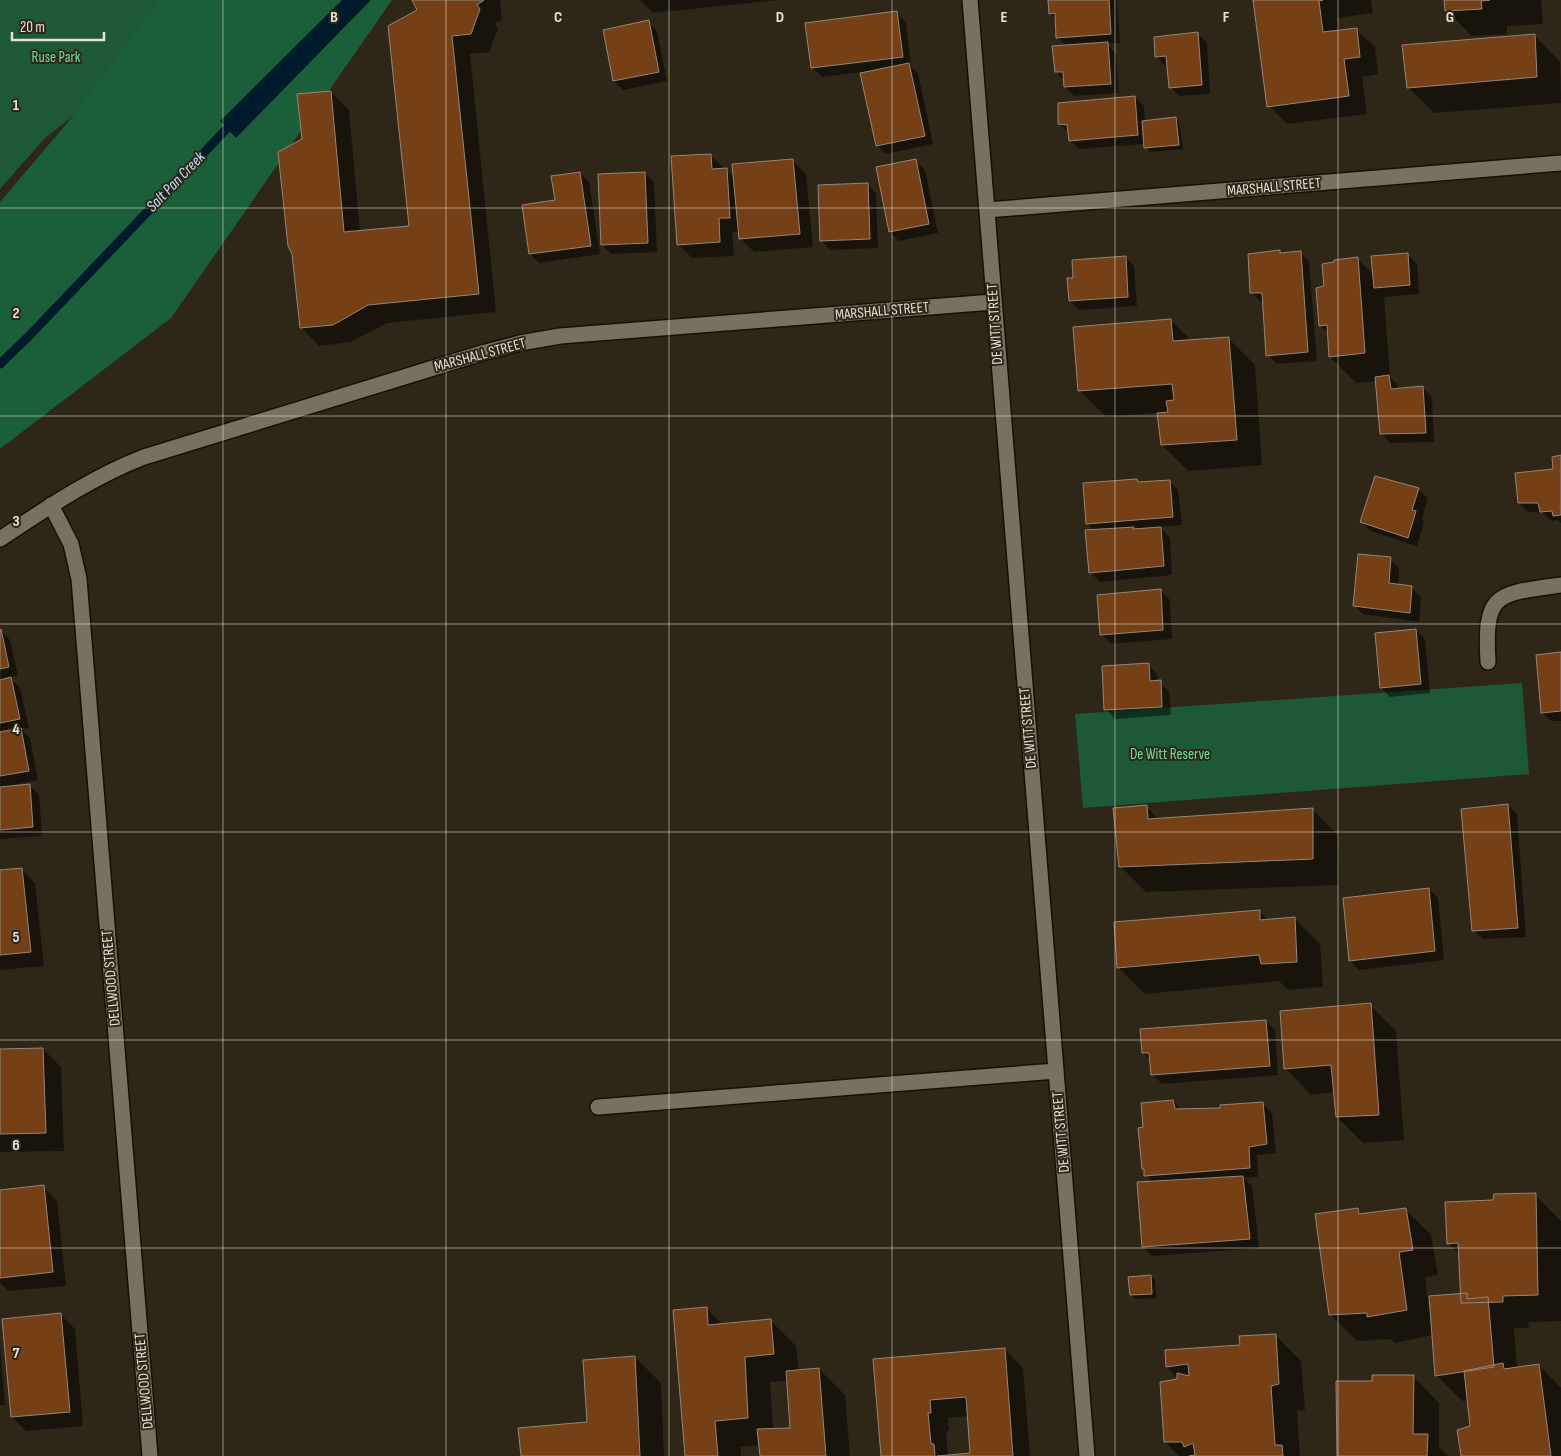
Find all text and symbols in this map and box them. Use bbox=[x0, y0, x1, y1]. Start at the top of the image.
text: B bbox=[330, 8, 338, 27]
text: C bbox=[554, 8, 562, 27]
text: D bbox=[776, 8, 784, 27]
text: E bbox=[1001, 8, 1008, 27]
text: F bbox=[1223, 8, 1230, 27]
text: G bbox=[1446, 8, 1454, 27]
scale bar bbox=[12, 10, 105, 42]
text: 20 m bbox=[20, 18, 45, 37]
park label: Ruse Park bbox=[32, 48, 81, 67]
text: 1 bbox=[13, 96, 20, 115]
water label: Salt Pan Creek bbox=[143, 147, 210, 216]
street label: MARSHALL STREET bbox=[1226, 173, 1322, 201]
street label: DE WITT STREET bbox=[983, 283, 1007, 365]
street label: MARSHALL STREET bbox=[834, 297, 930, 325]
text: 2 bbox=[12, 304, 20, 323]
street label: MARSHALL STREET bbox=[432, 334, 528, 376]
text: 3 bbox=[12, 512, 20, 531]
street label: DE WITT STREET bbox=[1015, 687, 1041, 769]
text: 4 bbox=[12, 720, 20, 739]
park label: De Witt Reserve bbox=[1130, 745, 1210, 764]
text: 5 bbox=[12, 928, 20, 947]
street label: DELLWOOD STREET bbox=[97, 929, 125, 1027]
street label: DE WITT STREET bbox=[1048, 1091, 1074, 1173]
text: 6 bbox=[12, 1136, 20, 1155]
street label: DELLWOOD STREET bbox=[130, 1332, 158, 1430]
text: 7 bbox=[13, 1344, 20, 1363]

